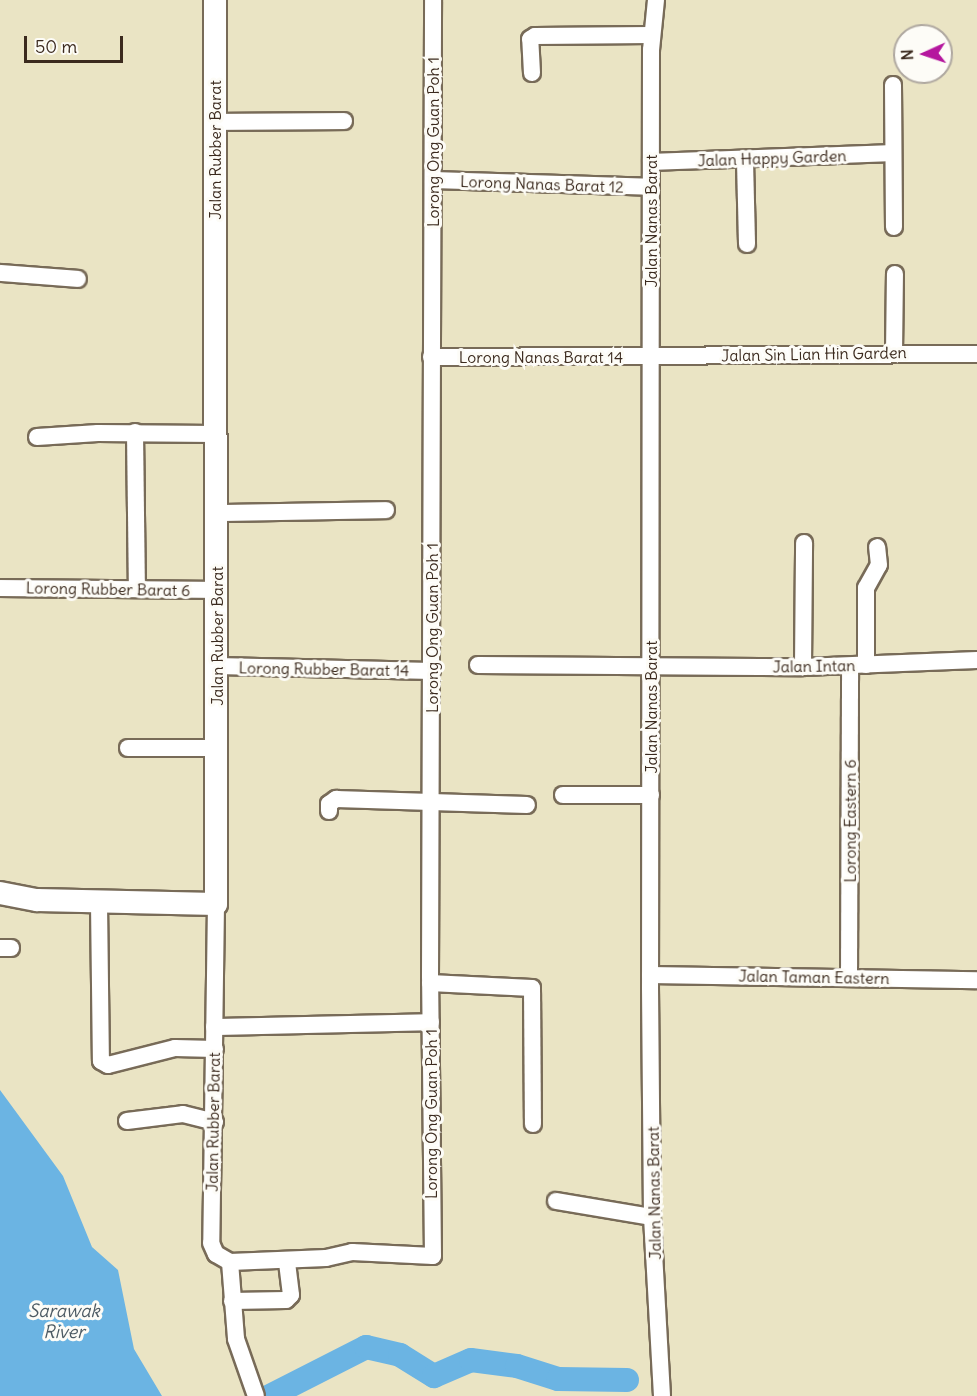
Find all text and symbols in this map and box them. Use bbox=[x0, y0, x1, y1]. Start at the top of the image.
scale bar bbox=[27, 24, 126, 62]
north arrow bbox=[893, 24, 953, 84]
text: 50 m bbox=[35, 35, 77, 58]
text: N bbox=[897, 49, 917, 61]
street label: Lorong Ong Guan Poh 1 bbox=[423, 57, 443, 227]
street label: Jalan Rubber Barat bbox=[205, 80, 225, 220]
street label: Jalan Happy Garden bbox=[697, 146, 847, 170]
street label: Jalan Nanas Barat bbox=[641, 154, 661, 288]
street label: Lorong Nanas Barat 12 bbox=[460, 172, 624, 196]
street label: Jalan Sin Lian Hin Garden bbox=[721, 343, 907, 365]
street label: Lorong Nanas Barat 14 bbox=[459, 347, 623, 367]
street label: Lorong Ong Guan Poh 1 bbox=[422, 543, 442, 713]
street label: Jalan Rubber Barat bbox=[207, 566, 227, 706]
street label: Lorong Rubber Barat 6 bbox=[26, 578, 190, 600]
street label: Jalan Nanas Barat bbox=[641, 640, 661, 774]
street label: Jalan Intan bbox=[772, 656, 856, 676]
street label: Lorong Rubber Barat 14 bbox=[238, 658, 410, 680]
street label: Lorong Eastern 6 bbox=[840, 759, 860, 883]
street label: Jalan Taman Eastern bbox=[738, 966, 890, 988]
street label: Lorong Ong Guan Poh 1 bbox=[421, 1029, 441, 1199]
street label: Jalan Rubber Barat bbox=[202, 1052, 224, 1192]
street label: Jalan Nanas Barat bbox=[643, 1126, 665, 1260]
water label: Sarawak River bbox=[28, 1301, 100, 1344]

